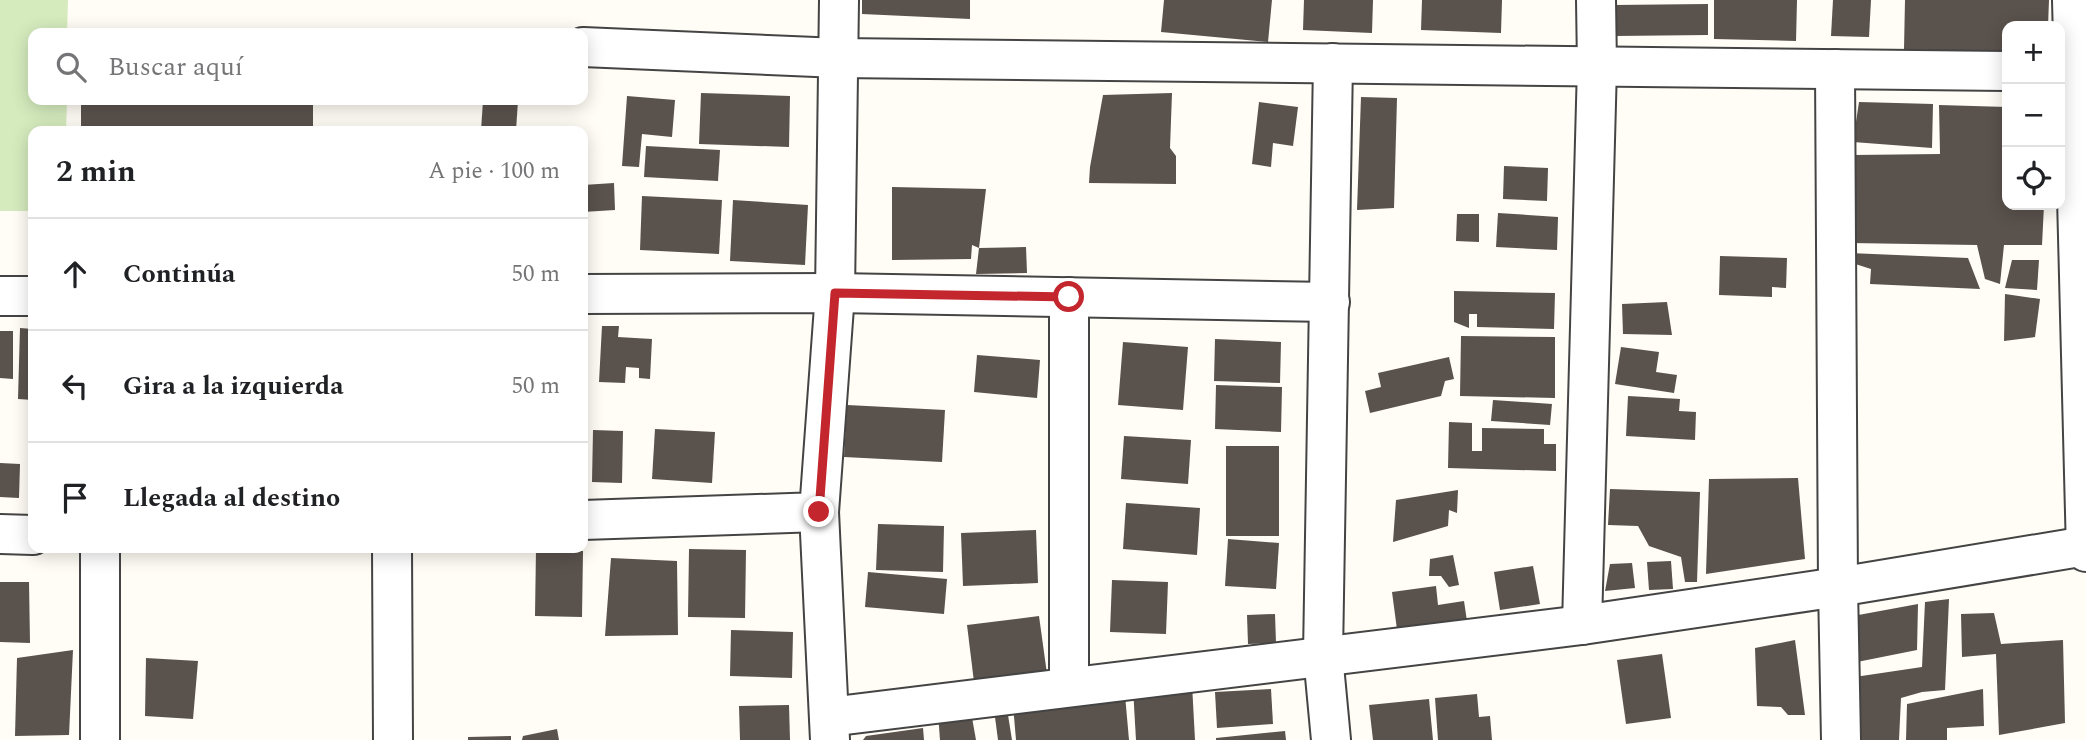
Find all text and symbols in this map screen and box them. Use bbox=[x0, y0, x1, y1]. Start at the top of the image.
map controls bbox=[2002, 21, 2065, 210]
button: + bbox=[2002, 21, 2065, 84]
search box bbox=[28, 28, 588, 105]
text: Buscar aquí bbox=[108, 47, 243, 87]
icon: search bbox=[52, 48, 90, 86]
button: − bbox=[2002, 84, 2065, 147]
button: locate bbox=[2002, 147, 2065, 210]
text: 2 min bbox=[56, 149, 136, 195]
text: A pie · 100 m bbox=[428, 154, 560, 189]
text: Continúa bbox=[123, 254, 235, 294]
icon: ahead bbox=[56, 255, 94, 293]
text: 50 m bbox=[511, 257, 560, 292]
route start bbox=[1053, 281, 1084, 312]
text: Gira a la izquierda bbox=[123, 366, 344, 406]
icon: left bbox=[56, 367, 94, 405]
text: 50 m bbox=[511, 369, 560, 404]
text: Llegada al destino bbox=[123, 478, 340, 518]
icon: arrive bbox=[56, 479, 94, 517]
route end bbox=[803, 496, 834, 527]

